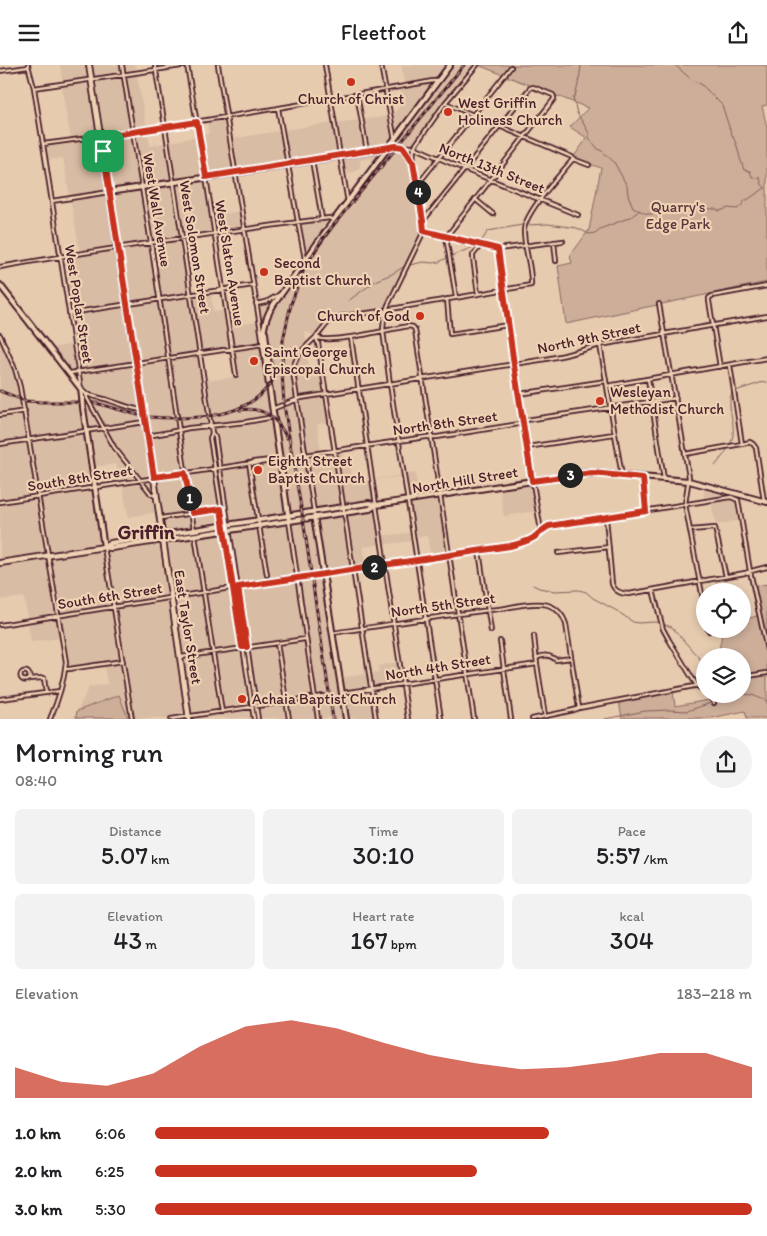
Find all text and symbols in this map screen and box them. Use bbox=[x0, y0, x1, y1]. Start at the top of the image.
icon: menu bbox=[15, 19, 43, 47]
text: Fleetfoot bbox=[341, 19, 426, 46]
icon: share bbox=[724, 19, 752, 47]
marker: Church of Christ bbox=[345, 76, 357, 88]
place label: Church of Christ bbox=[298, 90, 405, 108]
place label: West Griffin Holiness Church bbox=[458, 94, 563, 129]
marker: West Griffin Holiness Church bbox=[442, 106, 454, 118]
pin bbox=[82, 130, 124, 172]
icon: arrive bbox=[89, 137, 117, 165]
street label: North 13th Street bbox=[436, 139, 548, 198]
street label: West Wall Avenue bbox=[139, 152, 175, 268]
street label: West Solomon Street bbox=[176, 179, 214, 315]
pin: 4 bbox=[406, 179, 430, 205]
text: 4 bbox=[414, 184, 423, 201]
park label: Quarry's Edge Park bbox=[646, 198, 710, 233]
street label: West Slaton Avenue bbox=[211, 199, 249, 327]
street label: West Poplar Street bbox=[61, 243, 97, 365]
place label: Second Baptist Church bbox=[274, 254, 371, 289]
marker: Second Baptist Church bbox=[258, 266, 270, 278]
place label: Church of God bbox=[317, 307, 410, 325]
marker: Church of God bbox=[414, 310, 426, 322]
street label: North 9th Street bbox=[536, 318, 643, 358]
place label: Saint George Episcopal Church bbox=[264, 343, 375, 378]
marker: Saint George Episcopal Church bbox=[248, 355, 260, 367]
place label: Wesleyan Methodist Church bbox=[610, 383, 724, 418]
marker: Wesleyan Methodist Church bbox=[594, 395, 606, 407]
street label: North 8th Street bbox=[391, 407, 499, 439]
place label: Eighth Street Baptist Church bbox=[268, 452, 365, 487]
street label: South 8th Street bbox=[26, 461, 134, 495]
street label: North Hill Street bbox=[411, 463, 519, 497]
pin: 3 bbox=[558, 463, 582, 487]
marker: Eighth Street Baptist Church bbox=[252, 464, 264, 476]
text: 3 bbox=[567, 467, 574, 484]
pin: 1 bbox=[176, 485, 202, 511]
text: 1 bbox=[186, 490, 193, 507]
district label: Griffin bbox=[117, 520, 175, 544]
pin: 2 bbox=[362, 555, 386, 579]
text: 2 bbox=[371, 559, 378, 576]
street label: East Taylor Street bbox=[170, 569, 206, 686]
street label: South 6th Street bbox=[56, 579, 164, 613]
map controls bbox=[696, 583, 751, 703]
button: locate bbox=[696, 583, 751, 638]
street label: North 5th Street bbox=[390, 589, 497, 621]
button: layers bbox=[696, 648, 751, 703]
street label: North 4th Street bbox=[384, 650, 492, 684]
place label: Achaia Baptist Church bbox=[252, 690, 396, 708]
marker: Achaia Baptist Church bbox=[236, 693, 248, 705]
text: Morning run bbox=[15, 735, 163, 769]
button: share bbox=[700, 736, 752, 788]
text: 08:40 bbox=[15, 771, 57, 790]
text: Distance bbox=[109, 823, 161, 840]
text: Time bbox=[369, 823, 398, 840]
text: Pace bbox=[618, 823, 646, 840]
text: 5.07 bbox=[101, 840, 148, 870]
text: 30:10 bbox=[352, 840, 415, 870]
text: 5:57 bbox=[596, 840, 640, 870]
text: km bbox=[148, 851, 170, 868]
text: /km bbox=[640, 851, 668, 868]
text: Elevation bbox=[107, 908, 163, 925]
text: Heart rate bbox=[353, 908, 414, 925]
text: kcal bbox=[619, 908, 644, 925]
text: 43 bbox=[113, 925, 142, 955]
text: 167 bbox=[350, 925, 388, 955]
text: 304 bbox=[610, 925, 654, 955]
text: m bbox=[142, 936, 157, 953]
text: bpm bbox=[388, 936, 417, 953]
text: Elevation bbox=[15, 984, 79, 1003]
text: 183–218 m bbox=[676, 984, 752, 1003]
text: 1.0 km bbox=[15, 1124, 61, 1143]
text: 6:06 bbox=[95, 1124, 126, 1143]
text: 2.0 km bbox=[15, 1162, 62, 1181]
text: 6:25 bbox=[95, 1162, 124, 1181]
text: 3.0 km bbox=[15, 1200, 62, 1219]
text: 5:30 bbox=[95, 1200, 126, 1219]

